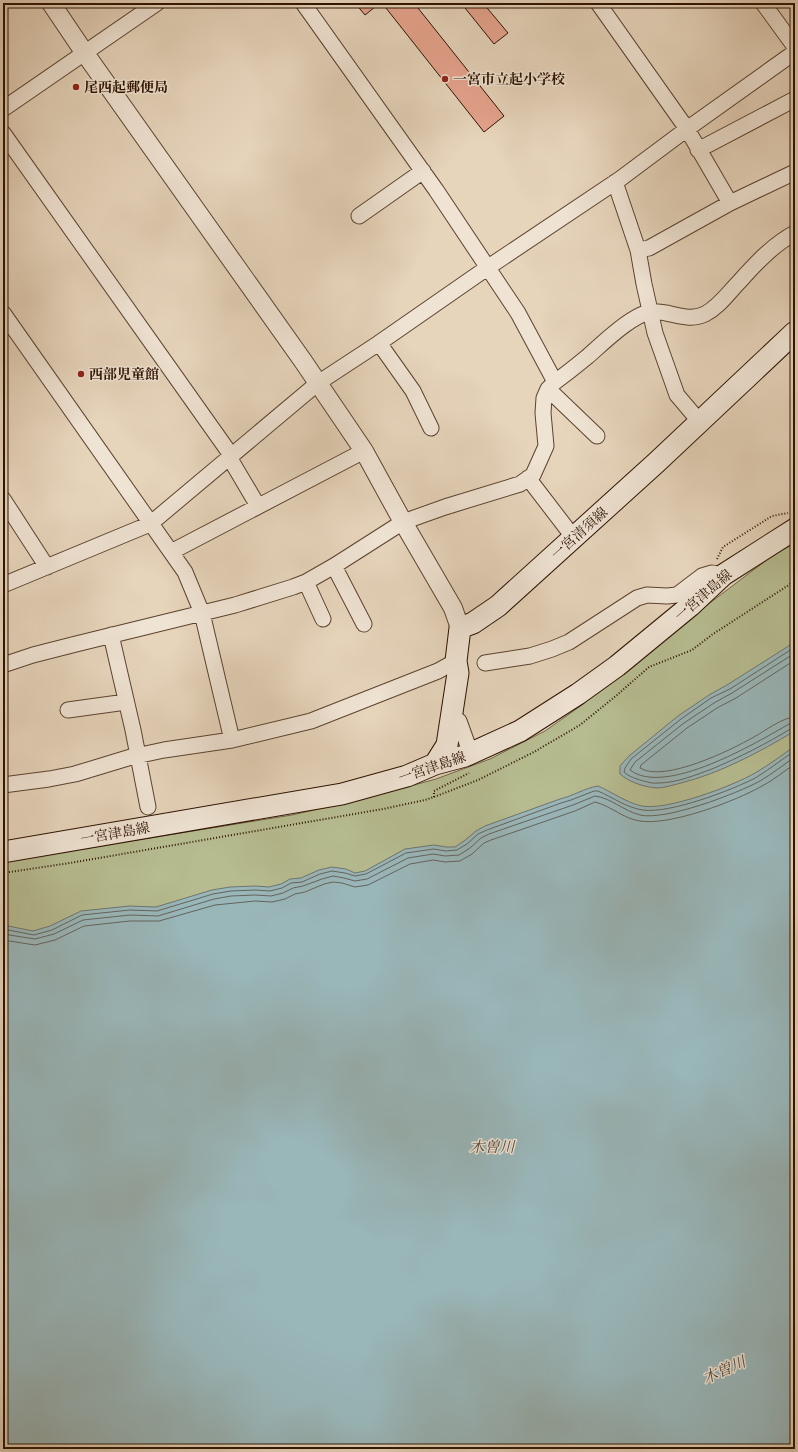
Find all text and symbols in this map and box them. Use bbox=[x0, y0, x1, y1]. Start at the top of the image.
place label: 一宮市立起小学校 bbox=[453, 72, 565, 87]
marker: 一宮市立起小学校 bbox=[440, 74, 450, 84]
place label: 尾西起郵便局 bbox=[84, 80, 168, 95]
marker: 尾西起郵便局 bbox=[71, 82, 81, 92]
place label: 西部児童館 bbox=[89, 367, 159, 382]
marker: 西部児童館 bbox=[76, 369, 86, 379]
street label: 一宮清須線 bbox=[548, 504, 610, 562]
street label: 一宮津島線 bbox=[672, 567, 735, 624]
street label: 一宮津島線 bbox=[397, 749, 468, 786]
street label: 一宮津島線 bbox=[79, 820, 151, 847]
water label: 木曽川 bbox=[469, 1139, 516, 1156]
water label: 木曽川 bbox=[700, 1353, 750, 1387]

